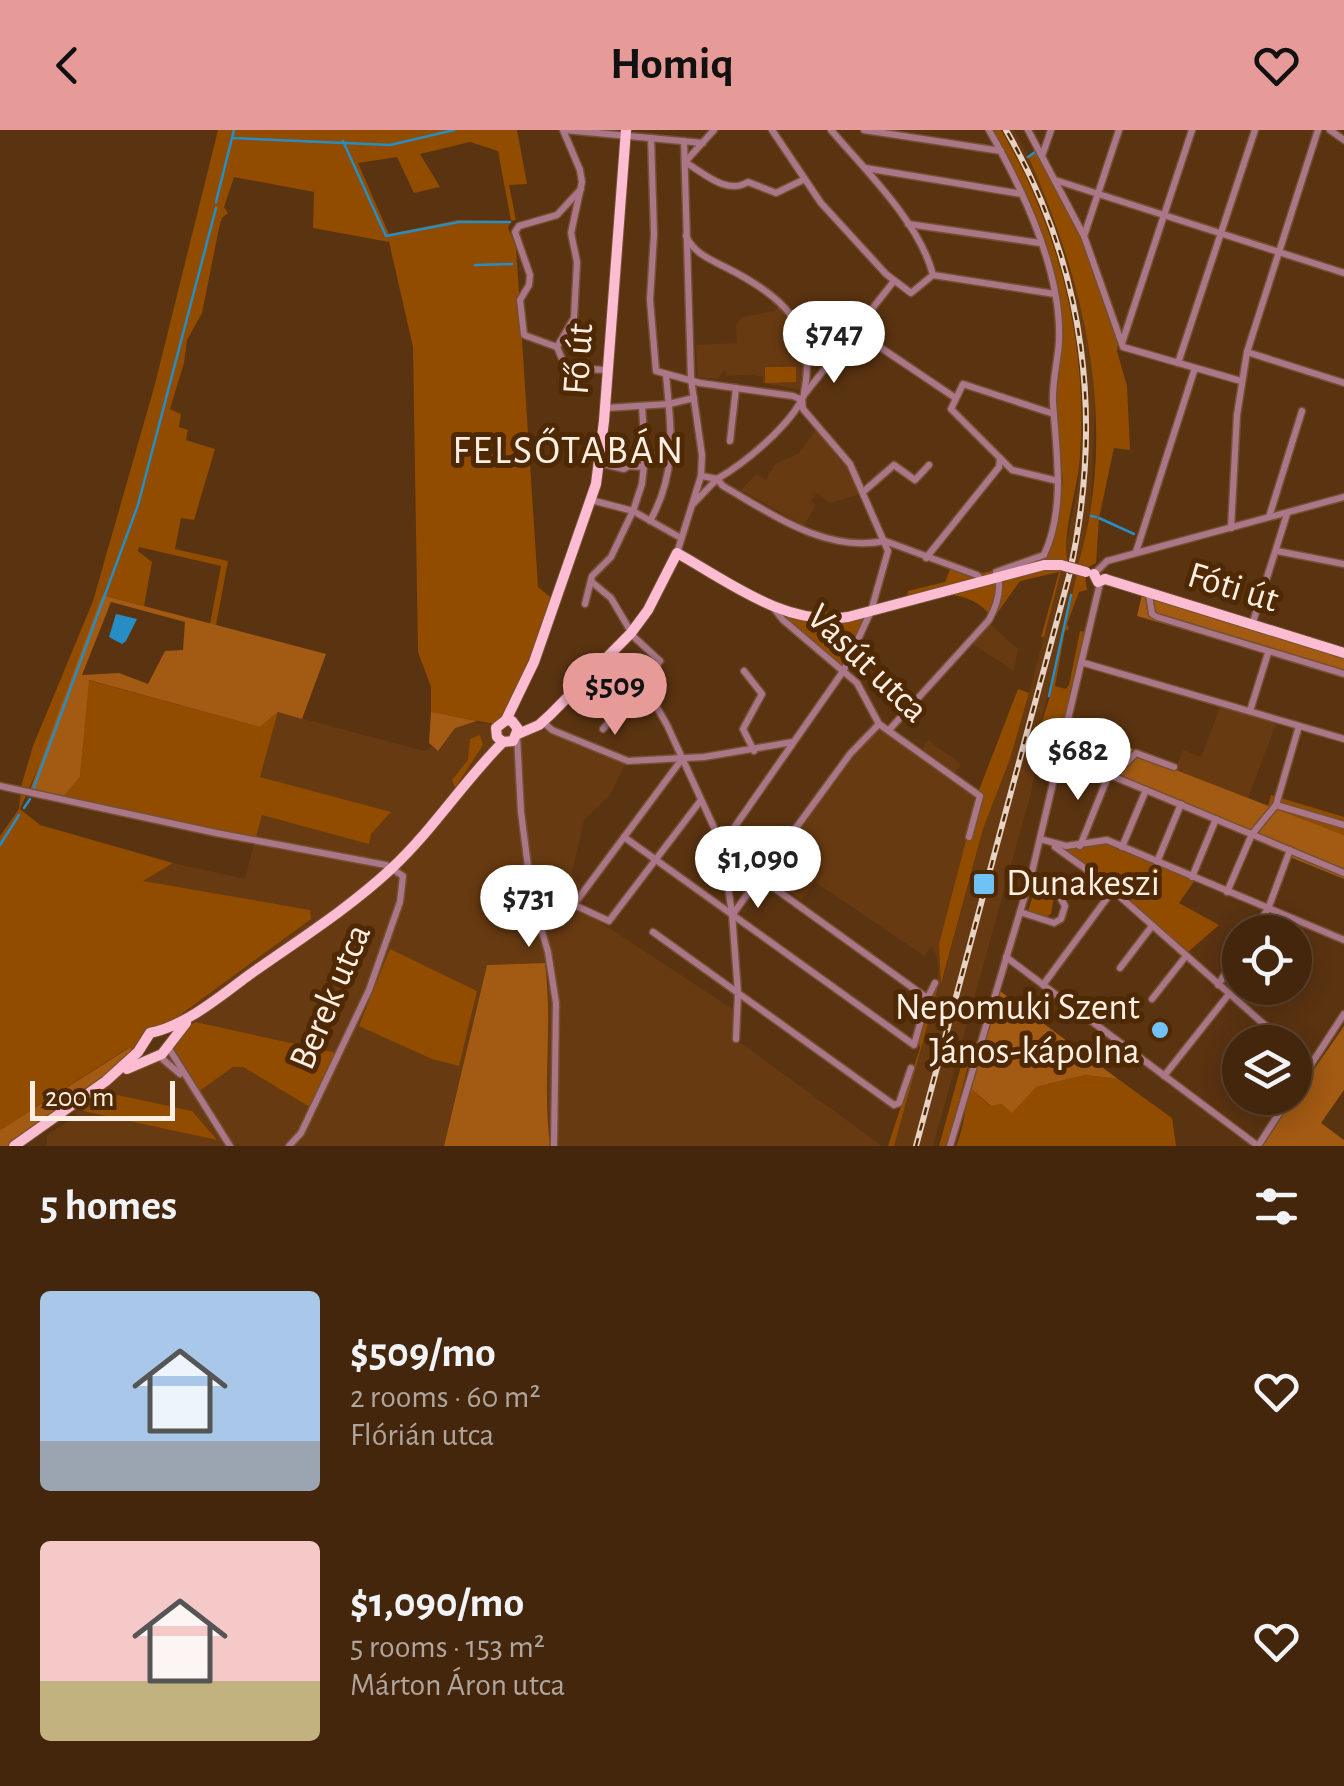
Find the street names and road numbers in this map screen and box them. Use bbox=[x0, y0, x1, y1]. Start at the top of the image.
street label: Fő út bbox=[558, 322, 600, 396]
street label: Fóti út bbox=[1183, 556, 1283, 620]
street label: Vasút utca bbox=[799, 598, 935, 730]
street label: Berek utca bbox=[283, 919, 379, 1075]

